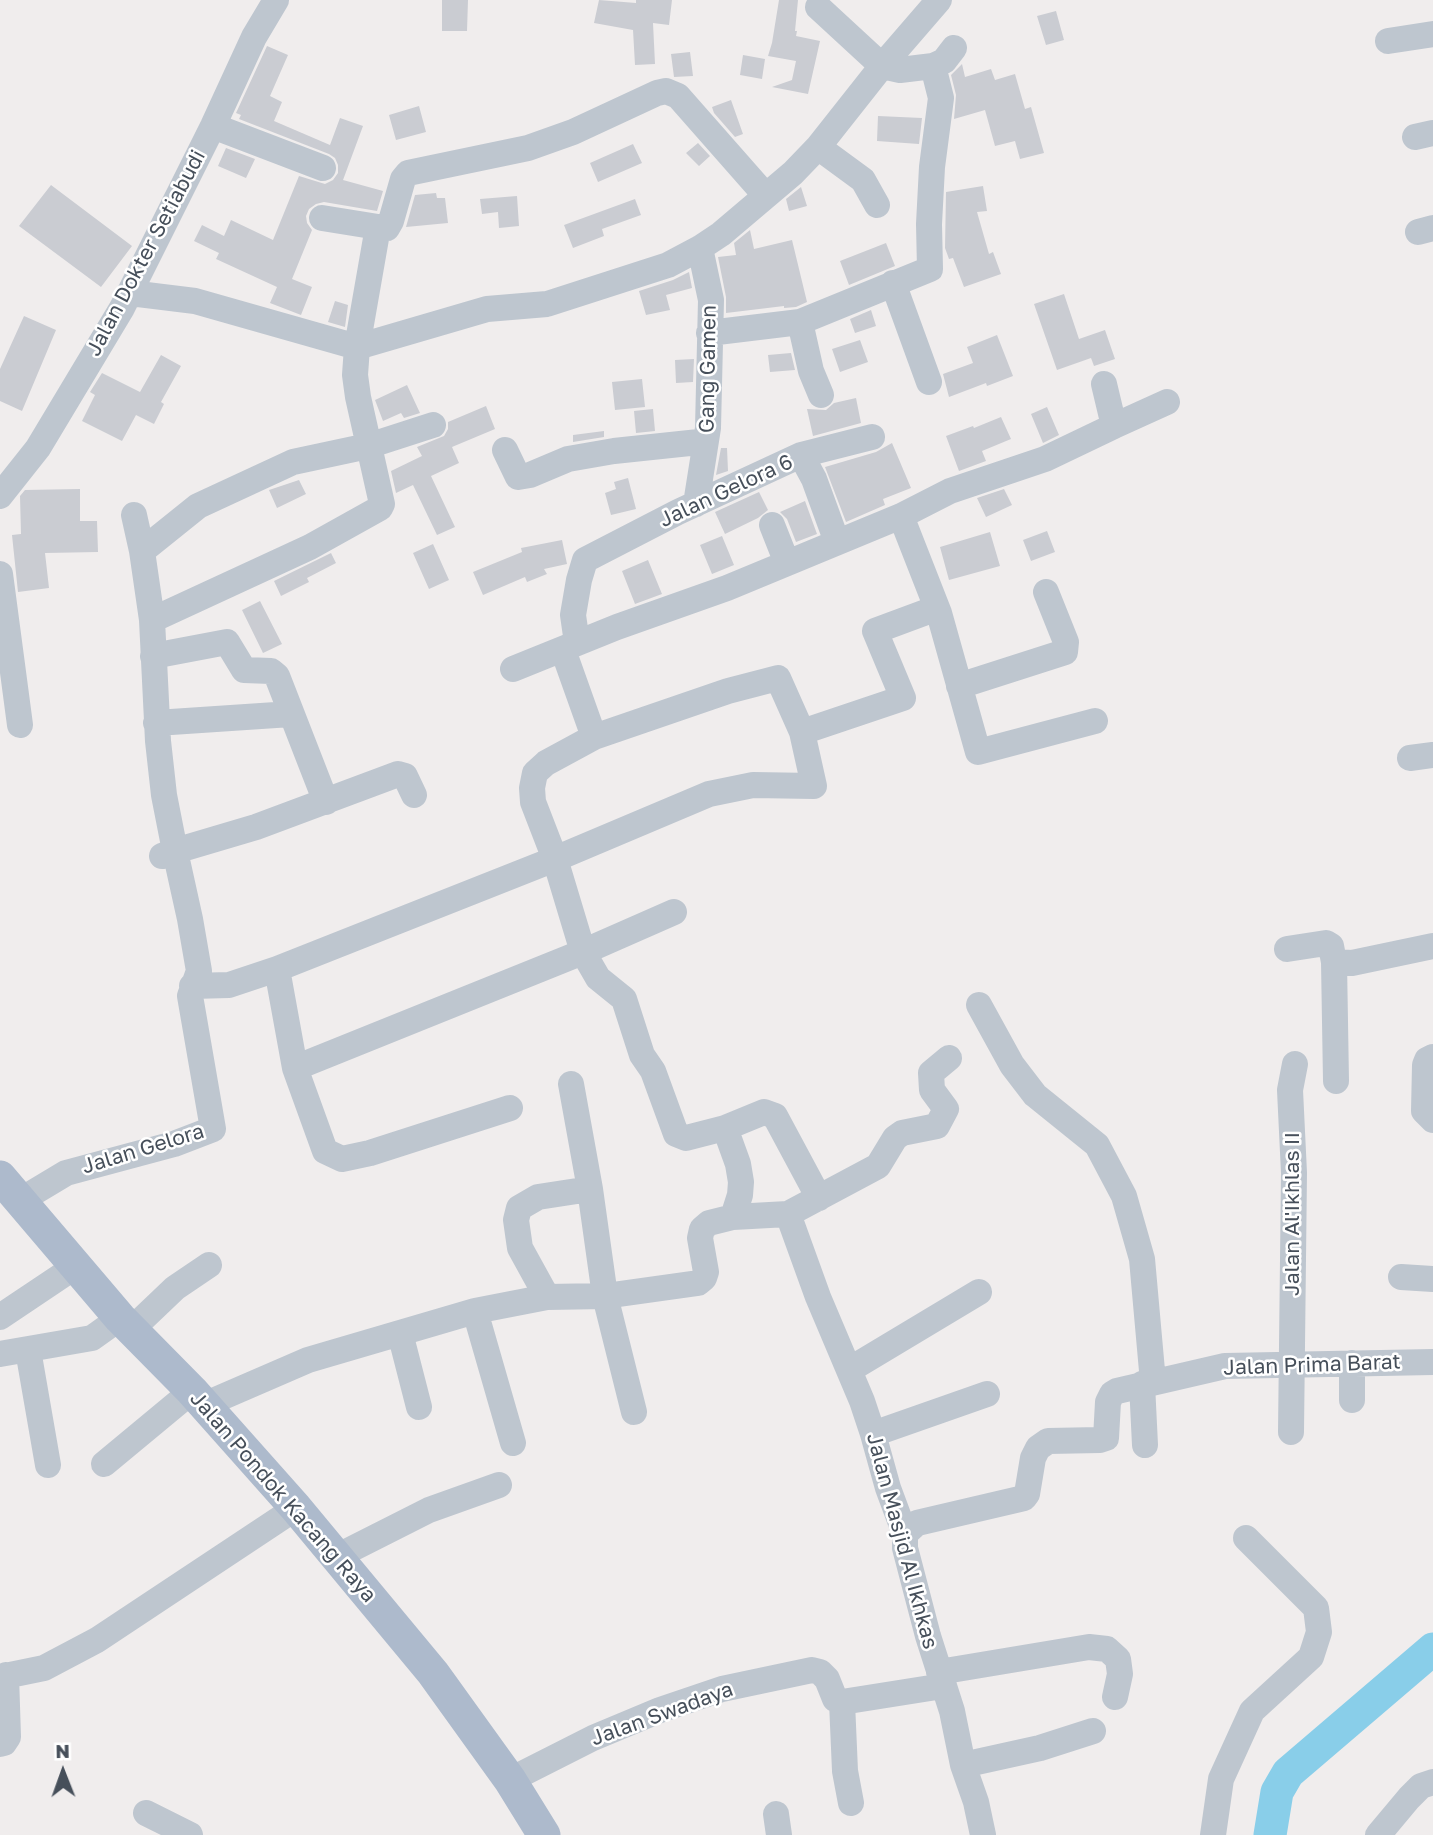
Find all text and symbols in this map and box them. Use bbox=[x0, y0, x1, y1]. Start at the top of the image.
street label: Jalan Dokter Setiabudi bbox=[81, 146, 211, 360]
street label: Gang Gamen bbox=[694, 305, 722, 433]
street label: Jalan Gelora 6 bbox=[655, 449, 797, 533]
street label: Jalan Gelora bbox=[79, 1119, 207, 1179]
street label: Jalan Al'Ikhlas II bbox=[1279, 1132, 1305, 1296]
street label: Jalan Prima Barat bbox=[1223, 1349, 1401, 1381]
street label: Jalan Pondok Kacang Raya bbox=[185, 1386, 381, 1608]
street label: Jalan Masjid Al Ikhkas bbox=[861, 1430, 943, 1652]
street label: Jalan Swadaya bbox=[588, 1677, 736, 1751]
north arrow bbox=[28, 1737, 98, 1807]
text: N bbox=[55, 1739, 70, 1762]

